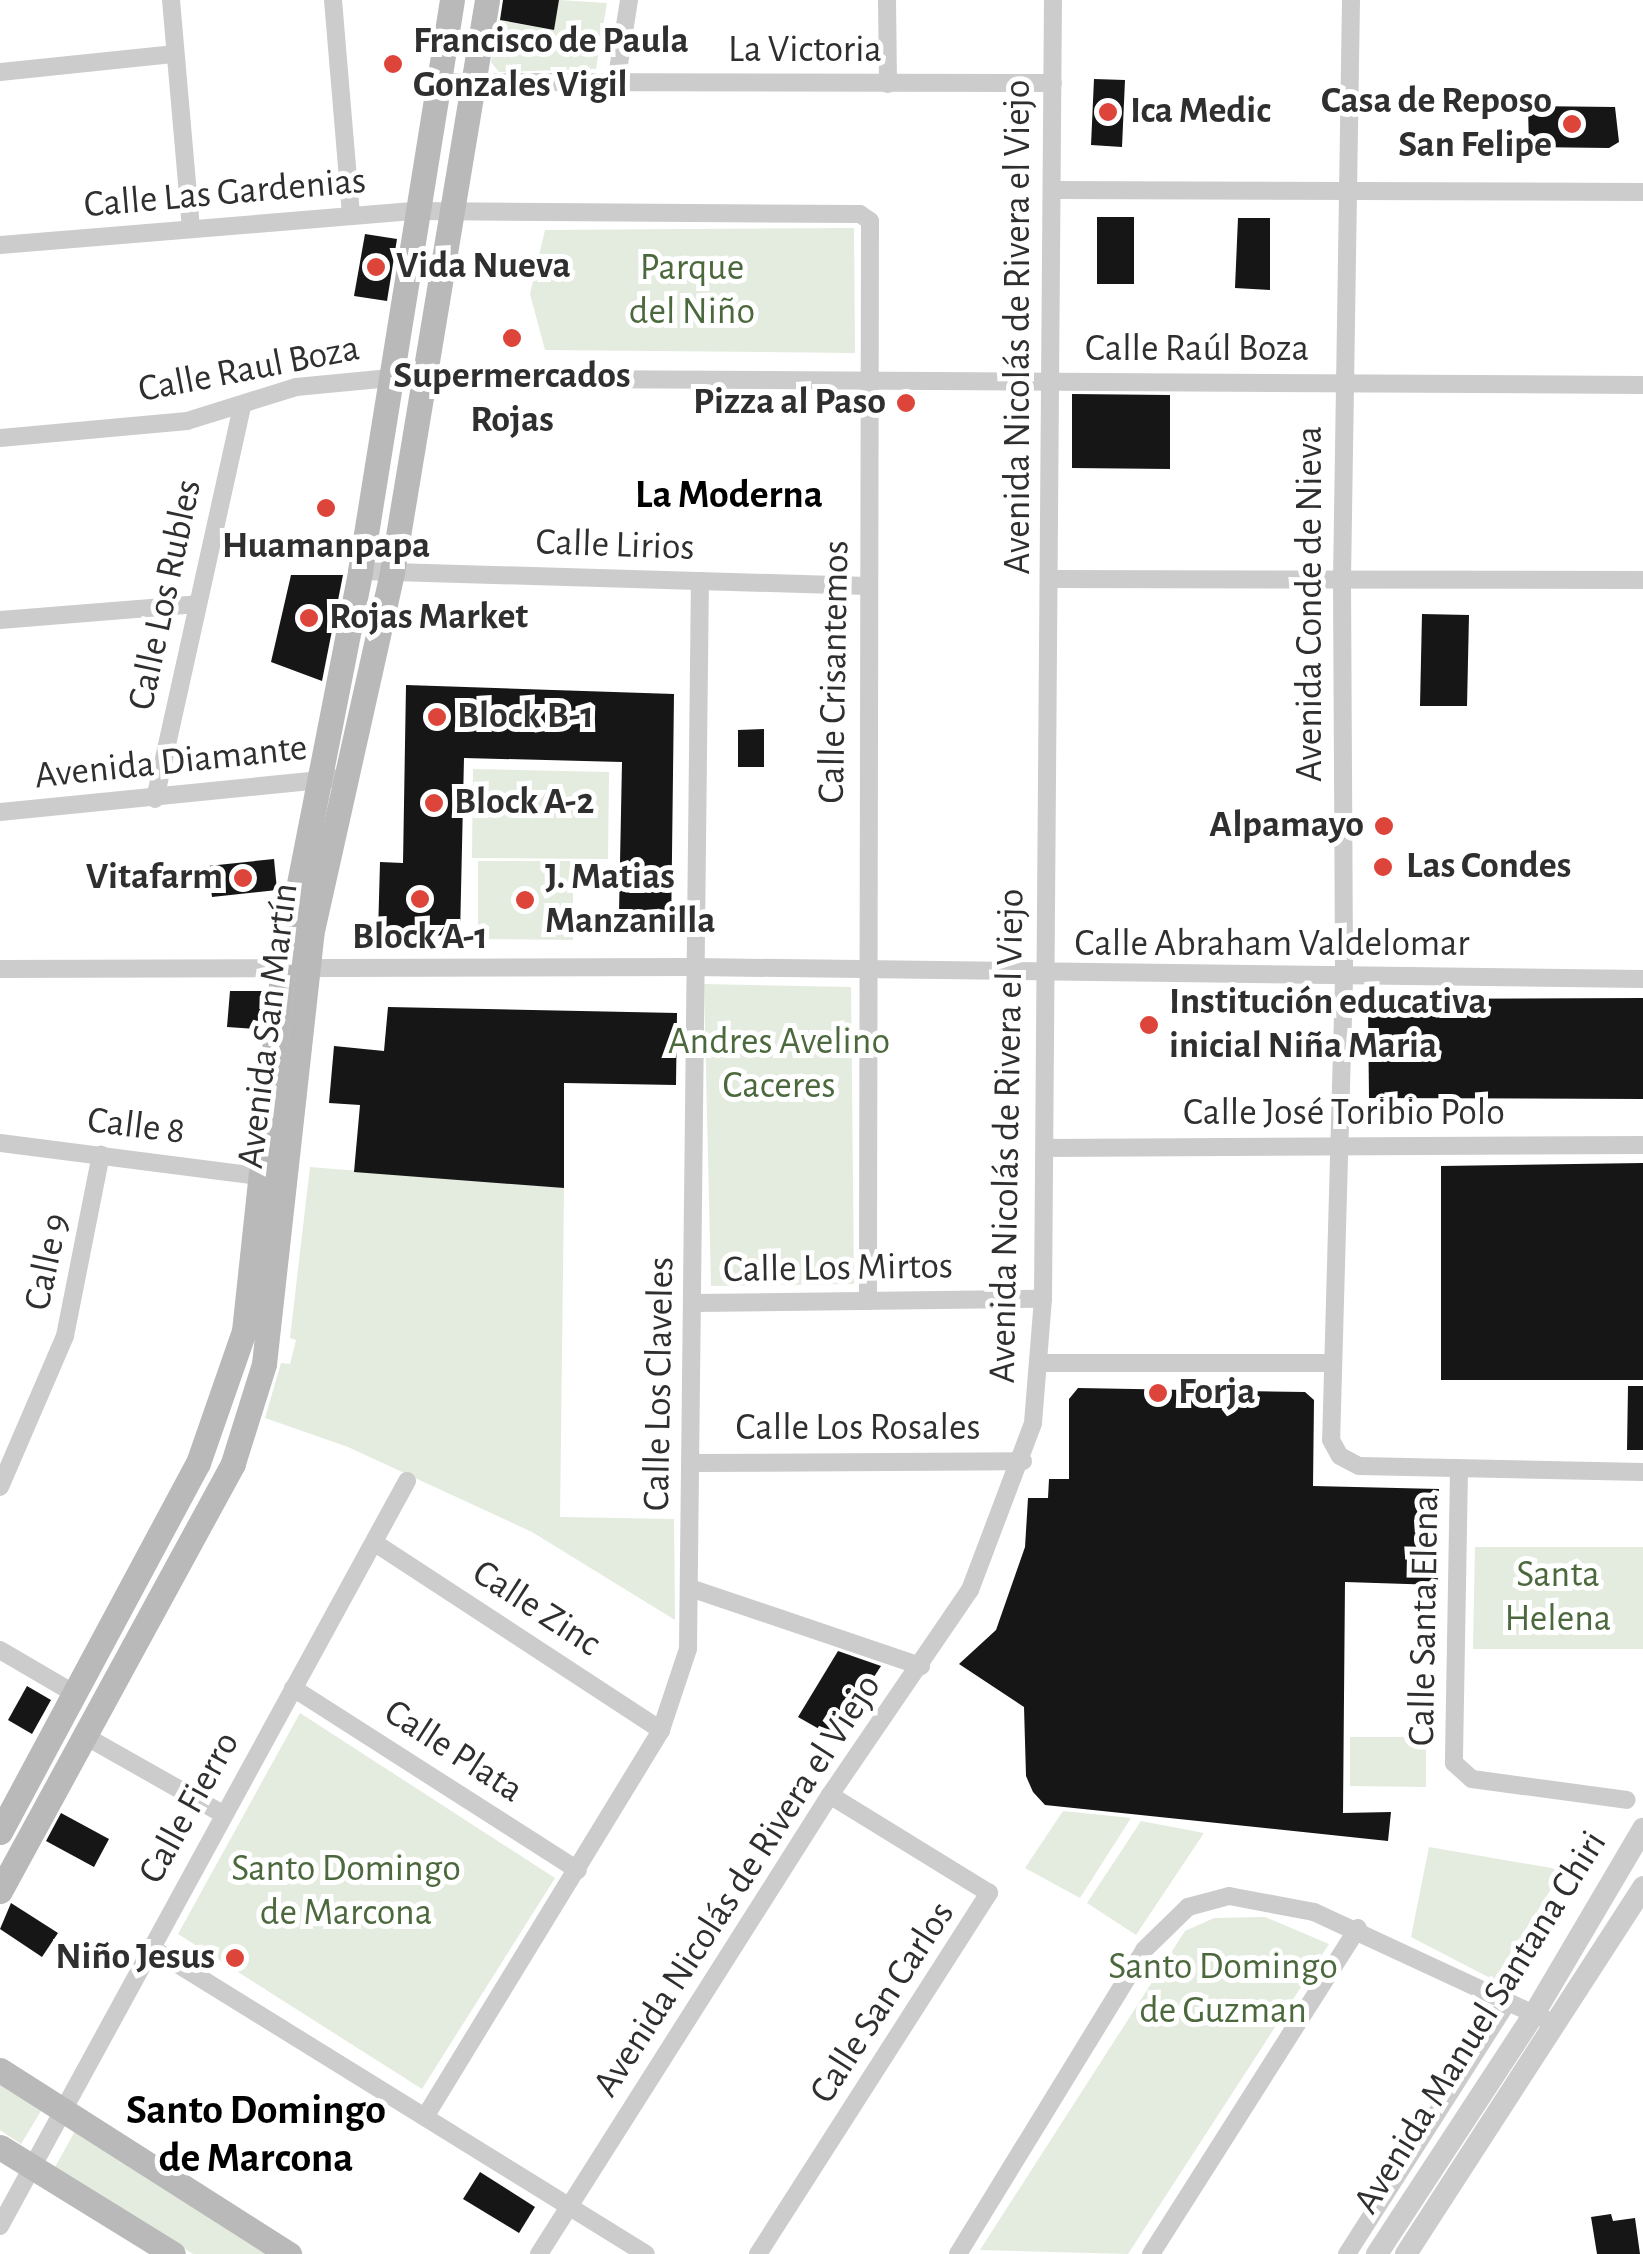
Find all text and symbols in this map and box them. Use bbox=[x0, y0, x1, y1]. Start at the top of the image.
place label: Francisco de Paula Gonzales Vigil bbox=[413, 19, 689, 108]
street label: La Victoria bbox=[728, 28, 882, 74]
marker: Francisco de Paula Gonzales Vigil bbox=[382, 53, 404, 75]
place label: Casa de Reposo San Felipe bbox=[1321, 79, 1552, 168]
street label: Avenida Nicolás de Rivera el Viejo bbox=[996, 80, 1042, 574]
place label: Ica Medic bbox=[1130, 89, 1271, 135]
marker: Ica Medic bbox=[1095, 99, 1121, 125]
marker: Casa de Reposo San Felipe bbox=[1561, 113, 1583, 135]
street label: Calle Las Gardenias bbox=[82, 159, 368, 229]
place label: Vida Nueva bbox=[396, 244, 571, 290]
park label: Parque del Niño bbox=[629, 246, 755, 336]
marker: Vida Nueva bbox=[365, 256, 387, 278]
street label: Calle Raul Boza bbox=[135, 326, 363, 414]
marker: Supermercados Rojas bbox=[501, 327, 523, 349]
street label: Calle Raúl Boza bbox=[1085, 327, 1309, 373]
place label: Supermercados Rojas bbox=[393, 354, 631, 444]
place label: Pizza al Paso bbox=[693, 380, 886, 426]
marker: Pizza al Paso bbox=[895, 392, 917, 414]
street label: Avenida Conde de Nieva bbox=[1288, 426, 1334, 782]
district label: La Moderna bbox=[635, 471, 823, 519]
street label: Calle Los Rubles bbox=[119, 476, 213, 714]
marker: Huamanpapa bbox=[315, 497, 337, 519]
street label: Calle Lirios bbox=[535, 520, 695, 572]
place label: Huamanpapa bbox=[222, 524, 430, 570]
street label: Calle Crisantemos bbox=[810, 540, 860, 804]
place label: Rojas Market bbox=[329, 595, 528, 641]
marker: Rojas Market bbox=[298, 607, 320, 629]
place label: Block B-1 bbox=[457, 694, 594, 740]
marker: Block B-1 bbox=[426, 706, 448, 728]
street label: Avenida Diamante bbox=[32, 726, 310, 800]
place label: Block A-2 bbox=[454, 780, 594, 826]
marker: Block A-2 bbox=[423, 792, 445, 814]
place label: Alpamayo bbox=[1209, 803, 1364, 849]
marker: Alpamayo bbox=[1373, 815, 1395, 837]
place label: Las Condes bbox=[1406, 844, 1571, 890]
marker: Las Condes bbox=[1370, 854, 1396, 880]
place label: Vitafarm bbox=[86, 855, 223, 901]
place label: J. Matias Manzanilla bbox=[545, 855, 716, 944]
marker: Vitafarm bbox=[232, 867, 254, 889]
street label: Avenida San Martín bbox=[229, 881, 309, 1171]
marker: Block A-1 bbox=[409, 888, 431, 910]
street label: Avenida Nicolás de Rivera el Viejo bbox=[981, 888, 1035, 1384]
marker: J. Matias Manzanilla bbox=[514, 889, 536, 911]
place label: Block A-1 bbox=[352, 915, 488, 961]
street label: Calle Abraham Valdelomar bbox=[1074, 922, 1470, 968]
place label: Institución educativa inicial Niña Maria bbox=[1169, 980, 1487, 1070]
marker: Institución educativa inicial Niña Maria bbox=[1138, 1014, 1160, 1036]
park label: Andres Avelino Caceres bbox=[668, 1020, 890, 1110]
street label: Calle José Toribio Polo bbox=[1183, 1091, 1505, 1137]
street label: Calle 8 bbox=[85, 1098, 187, 1156]
street label: Calle 9 bbox=[16, 1209, 80, 1315]
street label: Calle Los Mirtos bbox=[723, 1244, 953, 1294]
street label: Calle Los Claveles bbox=[635, 1256, 685, 1512]
place label: Forja bbox=[1178, 1370, 1256, 1416]
marker: Forja bbox=[1147, 1382, 1169, 1404]
street label: Calle Los Rosales bbox=[735, 1406, 981, 1452]
street label: Calle Santa Elena bbox=[1400, 1494, 1450, 1746]
street label: Calle Zinc bbox=[463, 1551, 609, 1667]
park label: Santa Helena bbox=[1505, 1553, 1611, 1642]
street label: Avenida Nicolás de Rivera el Viejo bbox=[584, 1666, 892, 2106]
street label: Calle Plata bbox=[375, 1690, 531, 1814]
street label: Calle Fierro bbox=[130, 1724, 250, 1892]
street label: Avenida Manuel Santana Chiri bbox=[1344, 1823, 1618, 2223]
park label: Santo Domingo de Marcona bbox=[231, 1847, 461, 1936]
street label: Calle San Carlos bbox=[801, 1894, 965, 2112]
place label: Niño Jesus bbox=[55, 1935, 215, 1981]
park label: Santo Domingo de Guzman bbox=[1108, 1945, 1338, 2035]
marker: Niño Jesus bbox=[224, 1947, 246, 1969]
district label: Santo Domingo de Marcona bbox=[126, 2085, 386, 2184]

